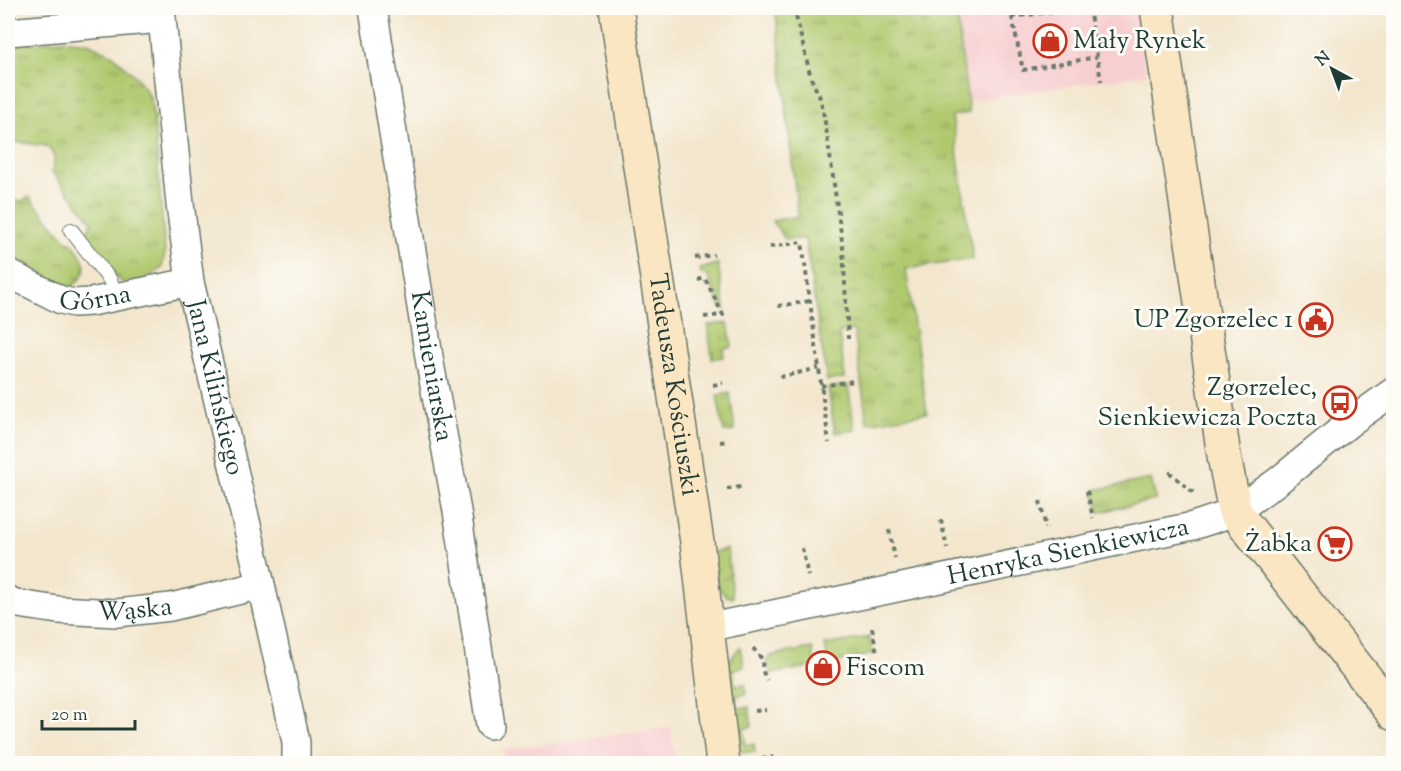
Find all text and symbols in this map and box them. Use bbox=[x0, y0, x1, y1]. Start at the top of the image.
shop icon: Mały Rynek bbox=[1032, 23, 1068, 59]
place label: Mały Rynek bbox=[1073, 23, 1206, 60]
north arrow bbox=[1302, 39, 1362, 99]
text: N bbox=[1311, 47, 1336, 72]
street label: Tadeusza Kościuszki bbox=[638, 271, 708, 498]
street label: Górna bbox=[55, 276, 134, 322]
street label: Kamieniarska bbox=[400, 288, 462, 445]
street label: Jana Kilińskiego bbox=[176, 294, 253, 479]
place label: UP Zgorzelec 1 bbox=[1133, 302, 1293, 339]
public building icon: UP Zgorzelec 1 bbox=[1298, 302, 1334, 338]
place label: Zgorzelec, Sienkiewicza Poczta bbox=[1098, 370, 1317, 437]
bus stop icon: Zgorzelec, Sienkiewicza Poczta bbox=[1322, 385, 1358, 421]
street label: Henryka Sienkiewicza bbox=[944, 509, 1192, 595]
place label: Żabka bbox=[1245, 526, 1312, 563]
supermarket icon: Żabka bbox=[1317, 526, 1353, 562]
street label: Wąska bbox=[96, 588, 174, 632]
shop icon: Fiscom bbox=[805, 650, 841, 686]
place label: Fiscom bbox=[846, 650, 925, 687]
scale bar bbox=[42, 693, 135, 731]
text: 20 m bbox=[51, 703, 88, 729]

